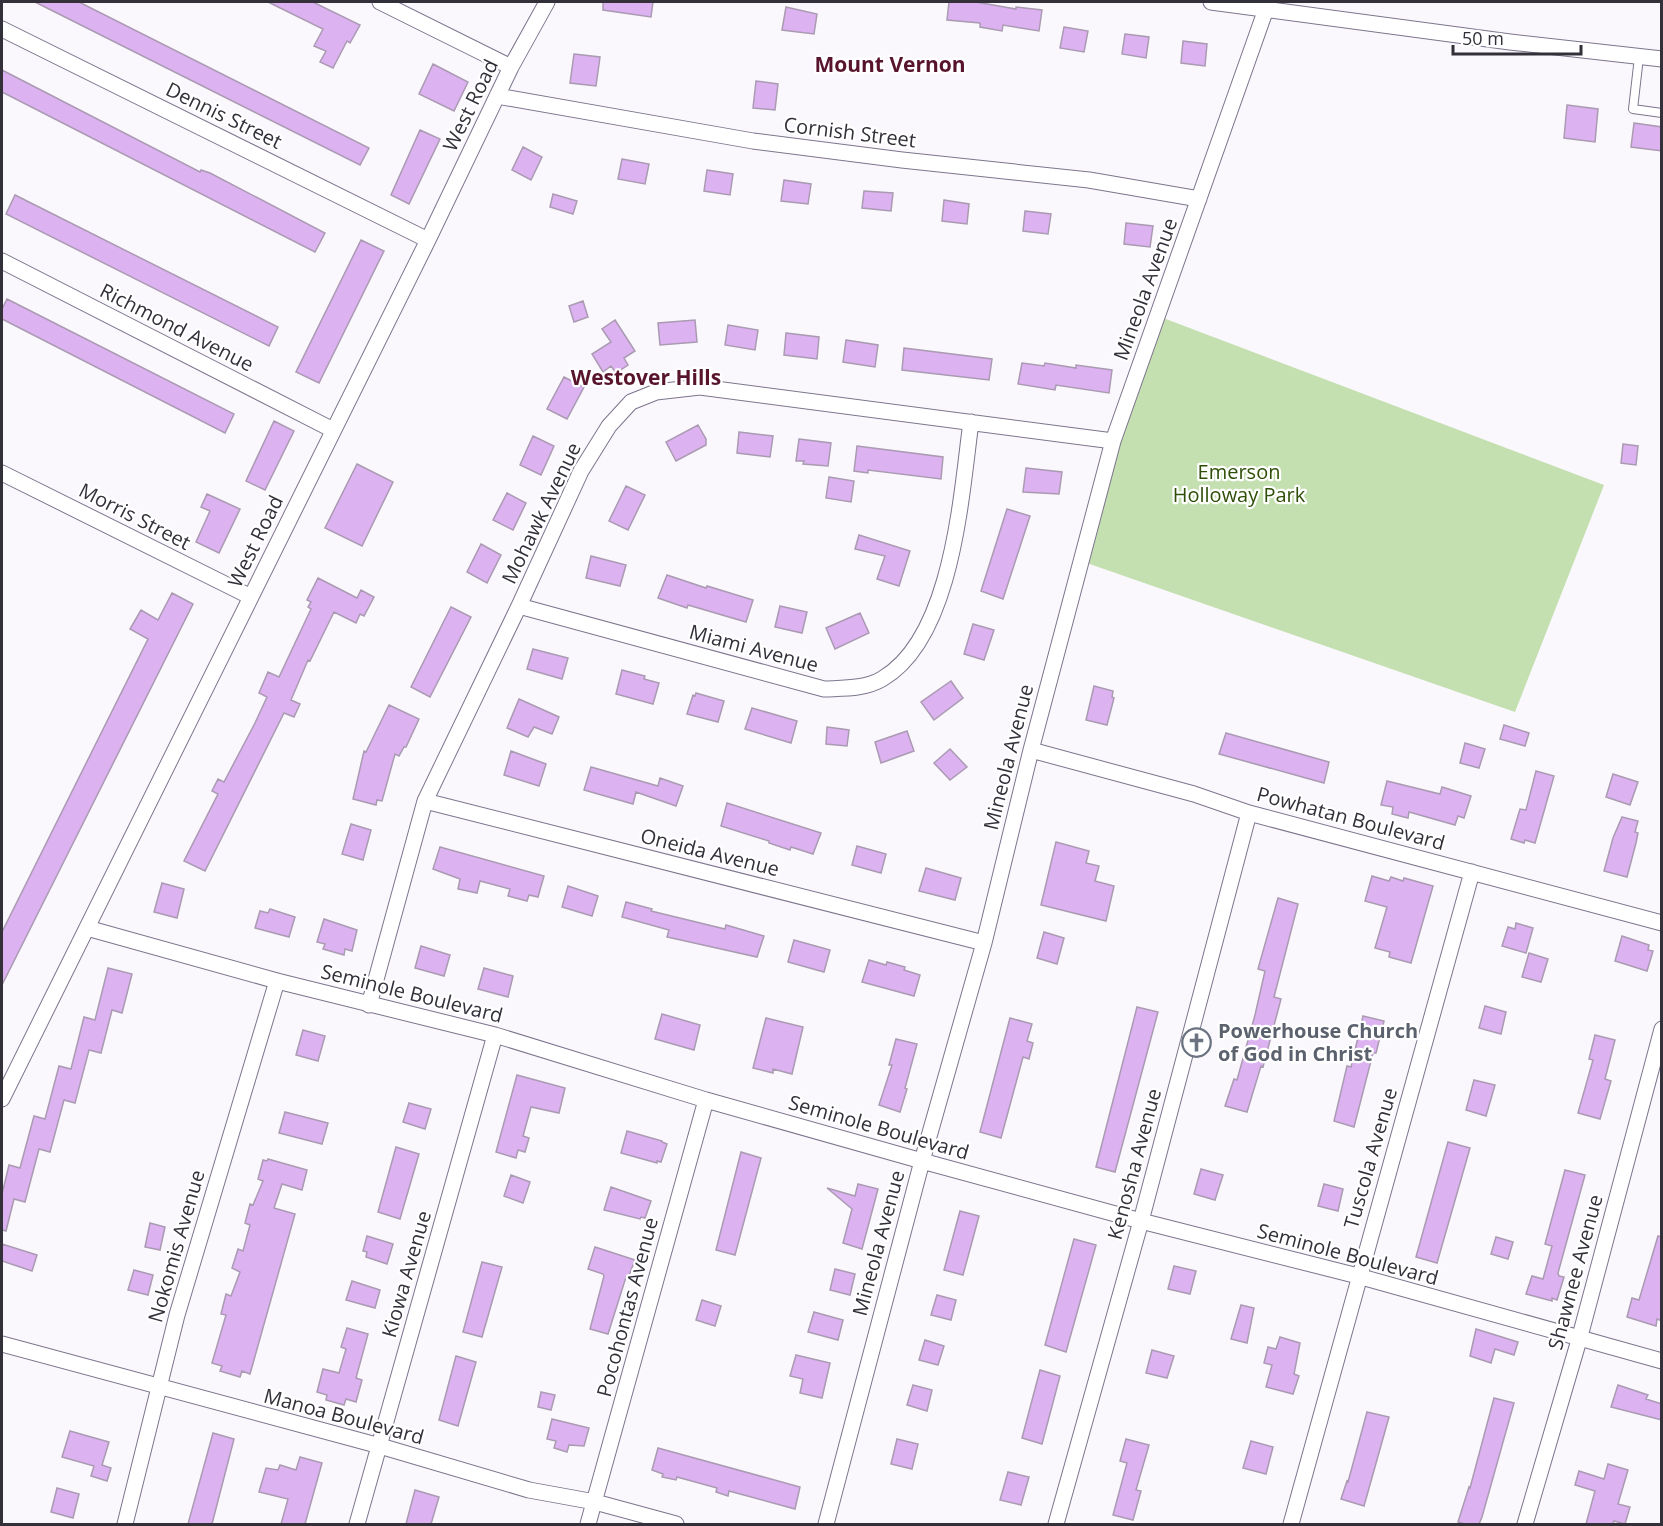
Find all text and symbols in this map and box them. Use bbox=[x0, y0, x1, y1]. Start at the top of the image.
scale bar bbox=[1453, 18, 1580, 56]
text: 50 m bbox=[1462, 26, 1504, 50]
district label: Mount Vernon bbox=[814, 50, 966, 78]
street label: West Road bbox=[436, 54, 504, 156]
street label: Dennis Street bbox=[161, 75, 287, 155]
street label: Cornish Street bbox=[782, 110, 918, 154]
street label: Mineola Avenue bbox=[1107, 214, 1183, 364]
street label: Richmond Avenue bbox=[96, 277, 258, 377]
district label: Westover Hills bbox=[571, 363, 721, 391]
street label: Mohawk Avenue bbox=[495, 438, 587, 588]
park label: Emerson Holloway Park bbox=[1173, 458, 1306, 508]
street label: Morris Street bbox=[75, 476, 195, 556]
street label: West Road bbox=[221, 490, 289, 592]
street label: Miami Avenue bbox=[686, 618, 822, 678]
street label: Mineola Avenue bbox=[977, 681, 1039, 833]
street label: Powhatan Boulevard bbox=[1254, 780, 1448, 856]
street label: Oneida Avenue bbox=[638, 822, 782, 882]
street label: Seminole Boulevard bbox=[318, 957, 506, 1029]
place label: Powerhouse Church of God in Christ bbox=[1218, 1017, 1418, 1067]
church icon: Powerhouse Church of God in Christ bbox=[1181, 1026, 1213, 1058]
street label: Tuscola Avenue bbox=[1337, 1084, 1403, 1232]
street label: Kenosha Avenue bbox=[1101, 1085, 1167, 1243]
street label: Seminole Boulevard bbox=[786, 1088, 972, 1166]
street label: Nokomis Avenue bbox=[141, 1167, 211, 1325]
street label: Mineola Avenue bbox=[846, 1167, 910, 1319]
street label: Shawnee Avenue bbox=[1541, 1192, 1609, 1352]
street label: Kiowa Avenue bbox=[375, 1207, 437, 1341]
street label: Pocohontas Avenue bbox=[590, 1214, 664, 1400]
street label: Seminole Boulevard bbox=[1254, 1217, 1442, 1291]
street label: Manoa Boulevard bbox=[261, 1382, 427, 1450]

